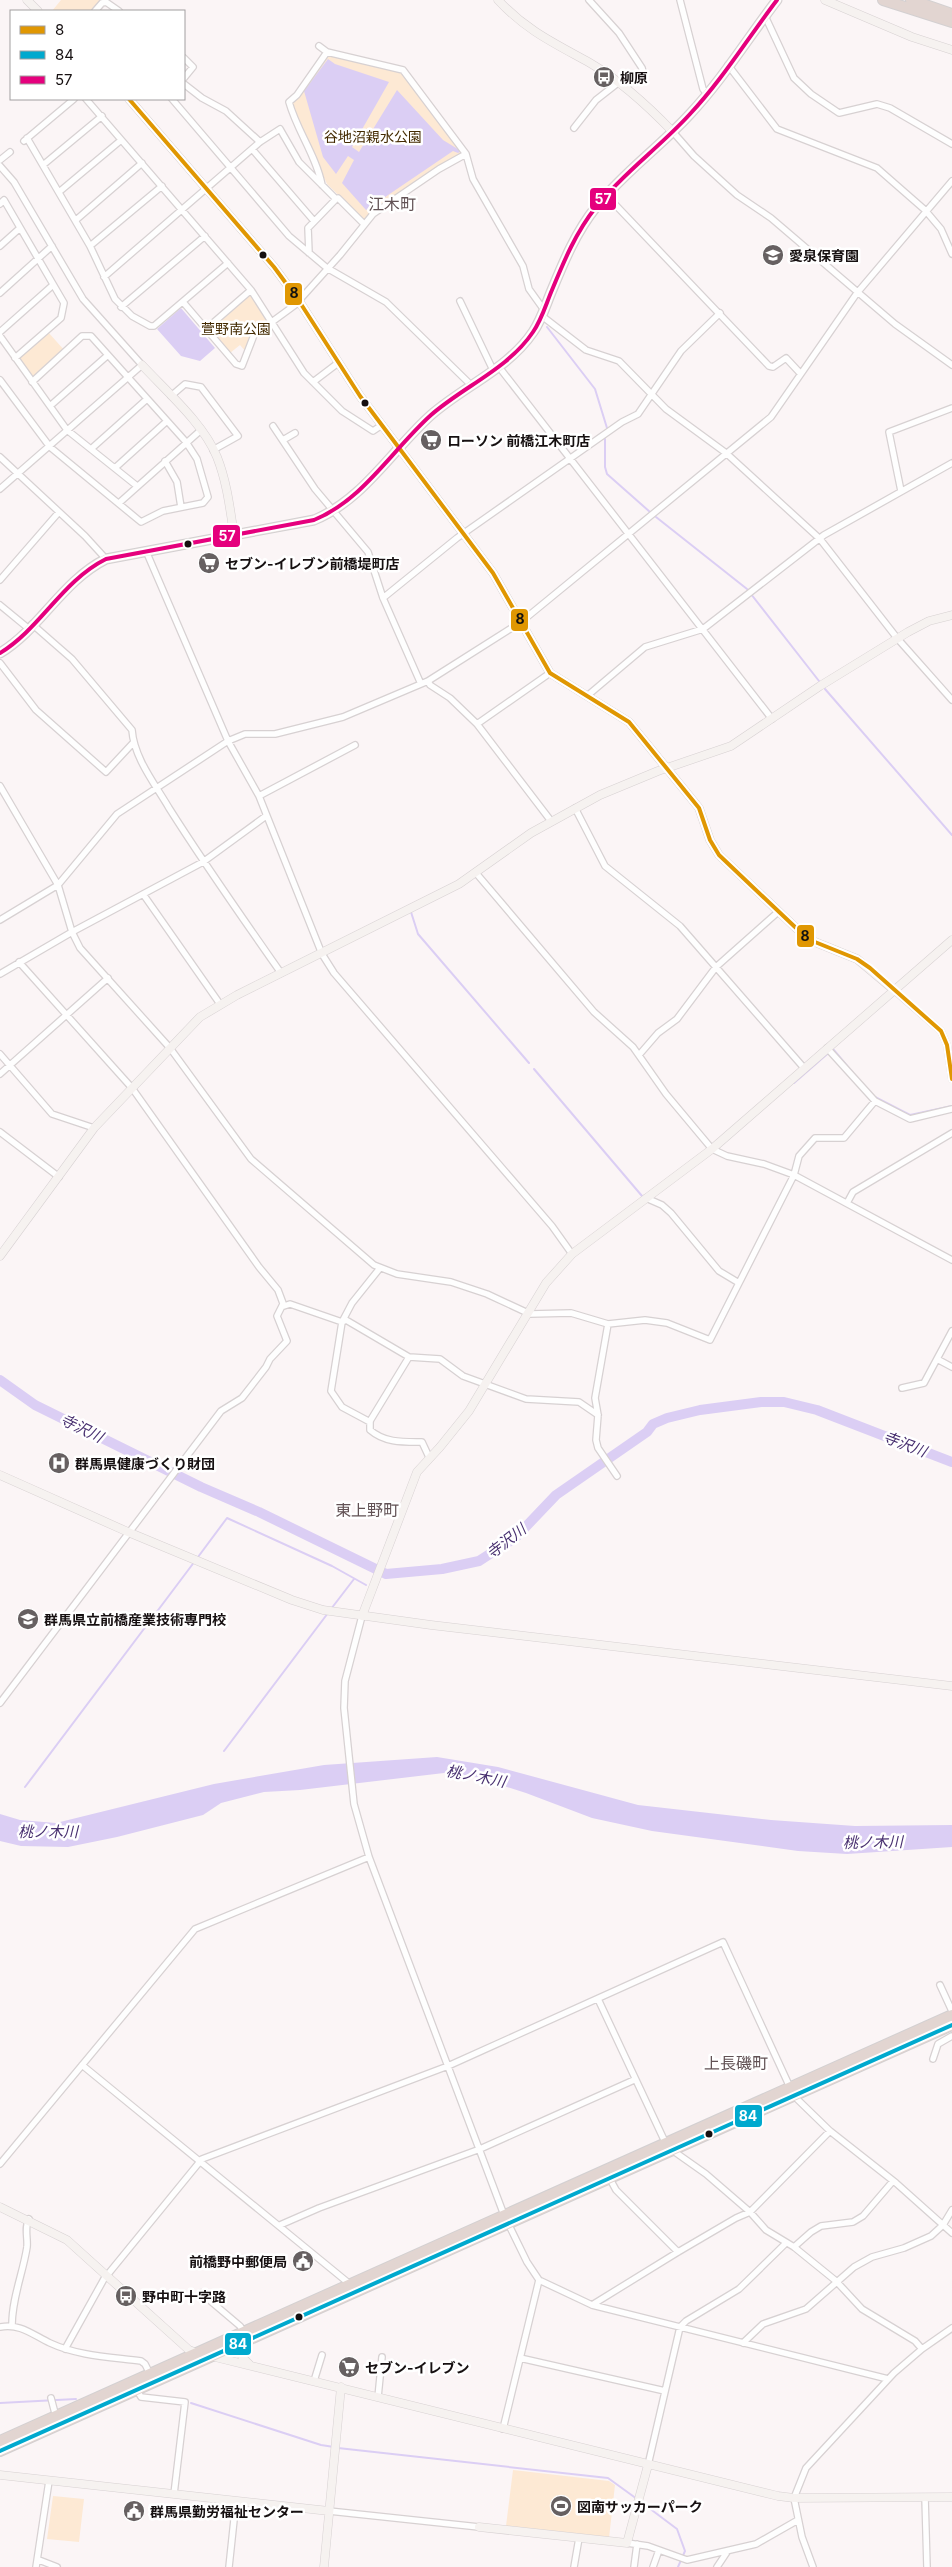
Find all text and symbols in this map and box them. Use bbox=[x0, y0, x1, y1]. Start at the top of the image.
legend bbox=[10, 10, 185, 100]
text: 8 bbox=[55, 20, 64, 39]
text: 84 bbox=[55, 45, 74, 64]
bus stop icon: 柳原 bbox=[592, 65, 616, 89]
place label: 柳原 bbox=[620, 69, 648, 86]
text: 57 bbox=[55, 70, 73, 89]
park label: 谷地沼親水公園 bbox=[324, 128, 422, 145]
line badge: 57 bbox=[589, 187, 617, 211]
text: 57 bbox=[594, 190, 612, 207]
district label: 江木町 bbox=[368, 194, 416, 214]
school or university icon: 愛泉保育園 bbox=[761, 243, 785, 267]
place label: 愛泉保育園 bbox=[789, 247, 859, 264]
unlabelled marker bbox=[258, 250, 268, 260]
line badge: 8 bbox=[284, 282, 303, 306]
text: 8 bbox=[289, 284, 299, 301]
park label: 萱野南公園 bbox=[201, 320, 271, 337]
unlabelled marker bbox=[360, 398, 370, 408]
supermarket icon: ローソン 前橋江木町店 bbox=[419, 428, 443, 452]
place label: ローソン 前橋江木町店 bbox=[447, 432, 590, 449]
line badge: 57 bbox=[212, 524, 241, 548]
text: 57 bbox=[218, 527, 236, 544]
unlabelled marker bbox=[183, 539, 193, 549]
supermarket icon: セブン-イレブン前橋堤町店 bbox=[197, 551, 221, 575]
place label: セブン-イレブン前橋堤町店 bbox=[225, 555, 400, 572]
line badge: 8 bbox=[510, 608, 529, 632]
text: 8 bbox=[515, 610, 525, 627]
line badge: 8 bbox=[796, 924, 815, 948]
text: 8 bbox=[800, 927, 810, 944]
water label: 寺沢川 bbox=[58, 1410, 108, 1447]
water label: 寺沢川 bbox=[881, 1427, 931, 1462]
hospital icon: 群馬県健康づくり財団 bbox=[47, 1451, 71, 1475]
place label: 群馬県健康づくり財団 bbox=[75, 1455, 215, 1472]
district label: 東上野町 bbox=[335, 1500, 399, 1520]
water label: 寺沢川 bbox=[482, 1518, 531, 1562]
school or university icon: 群馬県立前橋産業技術専門校 bbox=[16, 1607, 40, 1631]
place label: 群馬県立前橋産業技術専門校 bbox=[44, 1611, 226, 1628]
water label: 桃ノ木川 bbox=[445, 1761, 509, 1791]
water label: 桃ノ木川 bbox=[18, 1822, 80, 1841]
water label: 桃ノ木川 bbox=[843, 1832, 905, 1852]
district label: 上長磯町 bbox=[704, 2053, 768, 2073]
line badge: 84 bbox=[734, 2104, 763, 2128]
text: 84 bbox=[739, 2107, 757, 2124]
unlabelled marker bbox=[704, 2129, 714, 2139]
public building icon: 前橋野中郵便局 bbox=[291, 2249, 315, 2273]
place label: 前橋野中郵便局 bbox=[189, 2253, 287, 2270]
bus stop icon: 野中町十字路 bbox=[114, 2284, 138, 2308]
place label: 野中町十字路 bbox=[142, 2288, 226, 2305]
unlabelled marker bbox=[294, 2312, 304, 2322]
line badge: 84 bbox=[224, 2332, 252, 2356]
text: 84 bbox=[229, 2335, 247, 2352]
supermarket icon: セブン-イレブン bbox=[337, 2355, 361, 2379]
place label: セブン-イレブン bbox=[365, 2359, 470, 2376]
sports icon: 図南サッカーパーク bbox=[549, 2494, 573, 2518]
place label: 図南サッカーパーク bbox=[577, 2498, 703, 2515]
public building icon: 群馬県勤労福祉センター bbox=[122, 2499, 146, 2523]
place label: 群馬県勤労福祉センター bbox=[150, 2503, 304, 2520]

